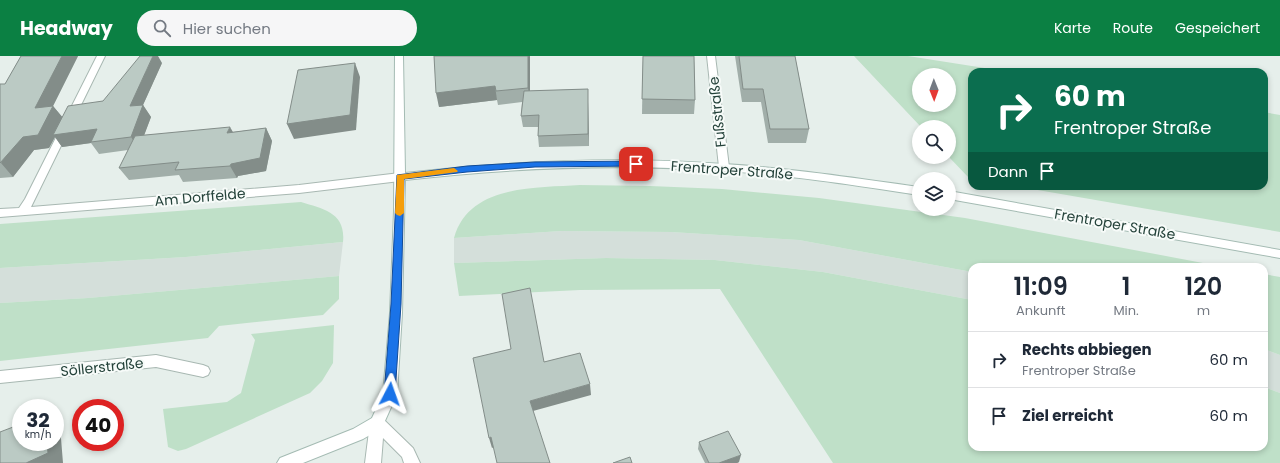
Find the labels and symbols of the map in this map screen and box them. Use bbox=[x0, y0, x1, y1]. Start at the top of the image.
north arrow bbox=[912, 68, 956, 112]
street label: Fußstraße bbox=[703, 75, 731, 148]
pin bbox=[619, 147, 653, 181]
street label: Frentroper Straße bbox=[670, 156, 794, 184]
street label: Am Dorffelde bbox=[154, 183, 247, 211]
street label: Frentroper Straße bbox=[1053, 204, 1177, 245]
street label: Söllerstraße bbox=[60, 353, 145, 381]
position arrow bbox=[369, 373, 411, 415]
speed limit sign: 40 bbox=[72, 399, 124, 451]

